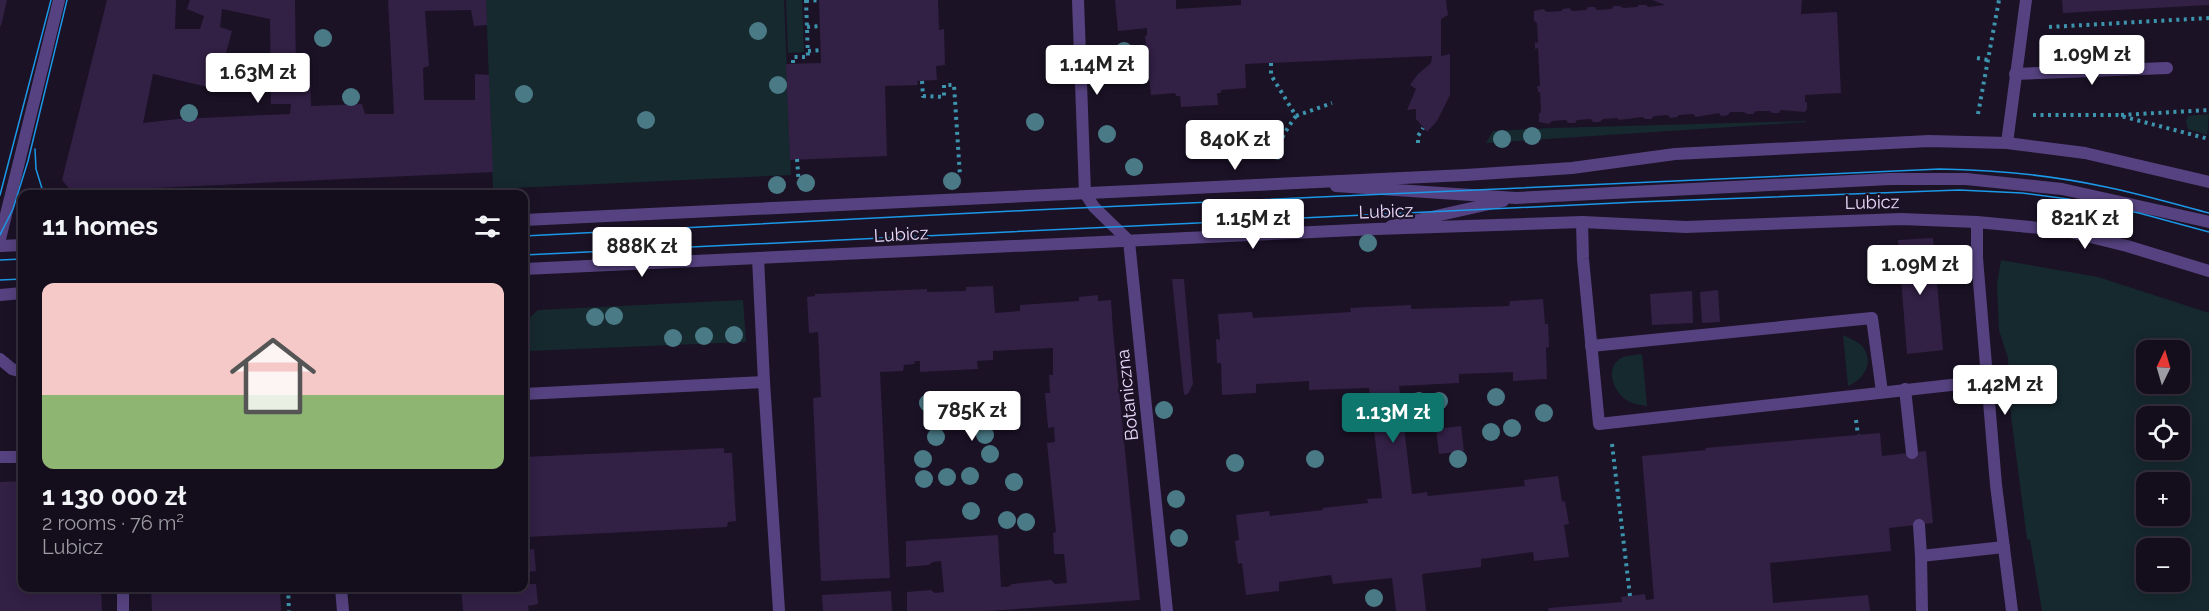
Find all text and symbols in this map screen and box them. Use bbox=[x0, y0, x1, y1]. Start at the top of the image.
pin: 1.09M zł bbox=[2030, 35, 2154, 86]
text: 1.09M zł bbox=[2053, 42, 2131, 66]
pin: 1.14M zł bbox=[1035, 45, 1159, 96]
text: 1.14M zł bbox=[1060, 52, 1134, 76]
pin: 1.63M zł bbox=[196, 53, 320, 104]
text: 1.63M zł bbox=[220, 60, 296, 84]
pin: 840K zł bbox=[1180, 120, 1290, 171]
text: 840K zł bbox=[1200, 127, 1270, 151]
street label: Lubicz bbox=[1844, 191, 1900, 213]
pin: 1.15M zł bbox=[1191, 199, 1315, 250]
pin: 821K zł bbox=[2030, 199, 2140, 250]
street label: Lubicz bbox=[1358, 200, 1414, 222]
text: 1.15M zł bbox=[1216, 206, 1290, 230]
text: 821K zł bbox=[2051, 206, 2119, 230]
icon: filters bbox=[471, 210, 504, 243]
text: 11 homes bbox=[42, 211, 158, 241]
street label: Lubicz bbox=[873, 222, 929, 246]
pin: 888K zł bbox=[587, 227, 697, 278]
text: 888K zł bbox=[607, 234, 677, 258]
pin: 1.09M zł bbox=[1858, 245, 1982, 296]
text: 1.09M zł bbox=[1881, 252, 1959, 276]
icon: home bbox=[219, 322, 327, 430]
north arrow bbox=[2136, 340, 2190, 394]
map controls bbox=[2136, 340, 2190, 592]
street label: Botaniczna bbox=[1112, 348, 1142, 442]
pin: 1.42M zł bbox=[1943, 365, 2067, 416]
text: 1.42M zł bbox=[1967, 372, 2043, 396]
pin: 785K zł bbox=[917, 391, 1027, 442]
pin: 1.13M zł bbox=[1331, 393, 1455, 444]
text: 785K zł bbox=[937, 398, 1007, 422]
text: 1.13M zł bbox=[1356, 400, 1430, 424]
button: locate bbox=[2136, 406, 2190, 460]
button: + bbox=[2136, 472, 2190, 526]
text: 1 130 000 zł bbox=[42, 481, 187, 511]
text: 2 rooms · 76 m² bbox=[42, 511, 184, 535]
text: Lubicz bbox=[42, 535, 103, 559]
button: − bbox=[2136, 538, 2190, 592]

